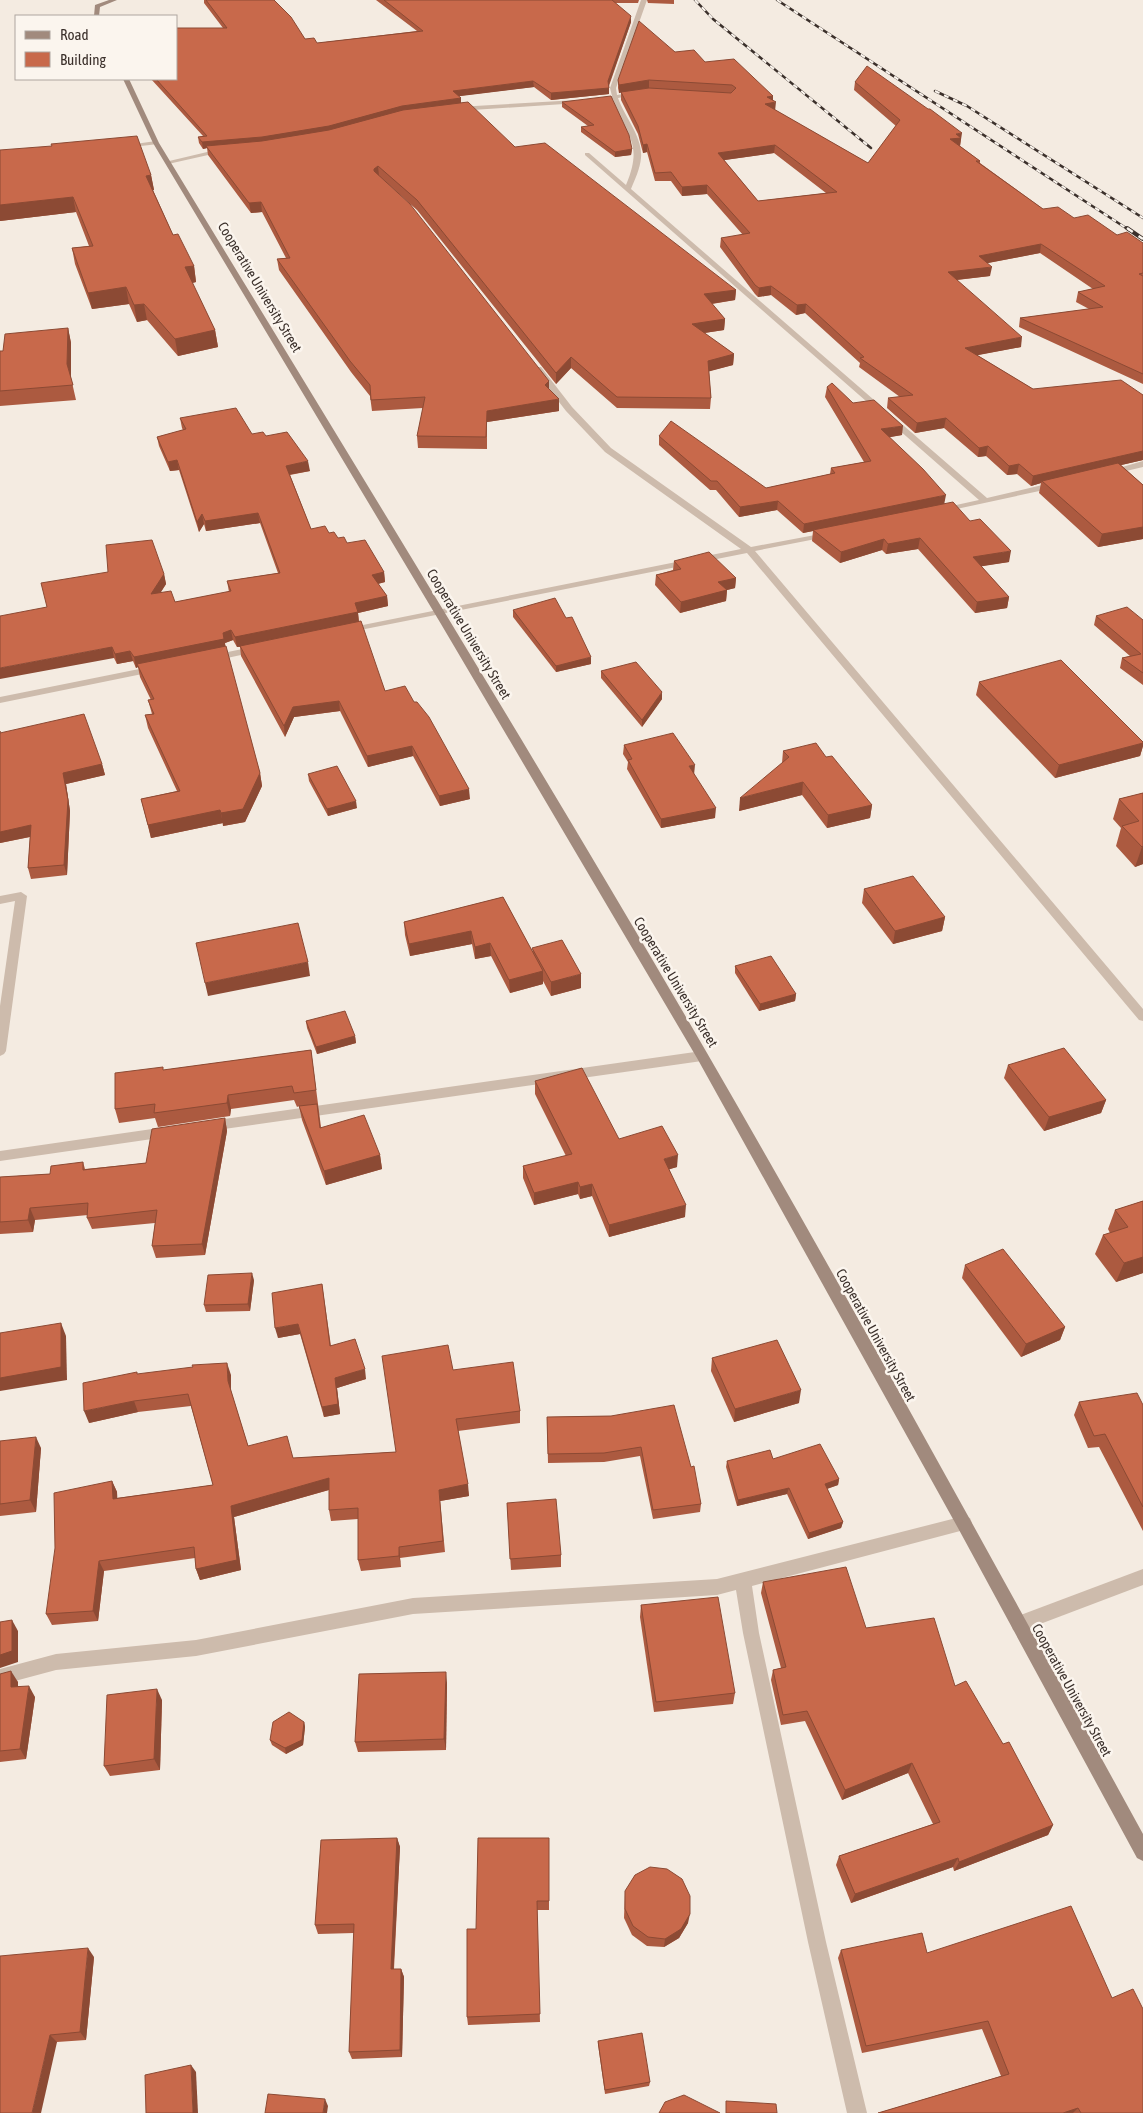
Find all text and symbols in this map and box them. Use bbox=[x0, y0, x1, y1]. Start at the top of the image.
legend bbox=[15, 15, 178, 80]
text: Road bbox=[60, 26, 89, 43]
text: Building bbox=[60, 51, 106, 68]
street label: Cooperative University Street bbox=[215, 219, 305, 355]
street label: Cooperative University Street bbox=[424, 566, 514, 702]
street label: Cooperative University Street bbox=[631, 914, 721, 1050]
street label: Cooperative University Street bbox=[833, 1266, 919, 1404]
street label: Cooperative University Street bbox=[1029, 1621, 1115, 1759]

